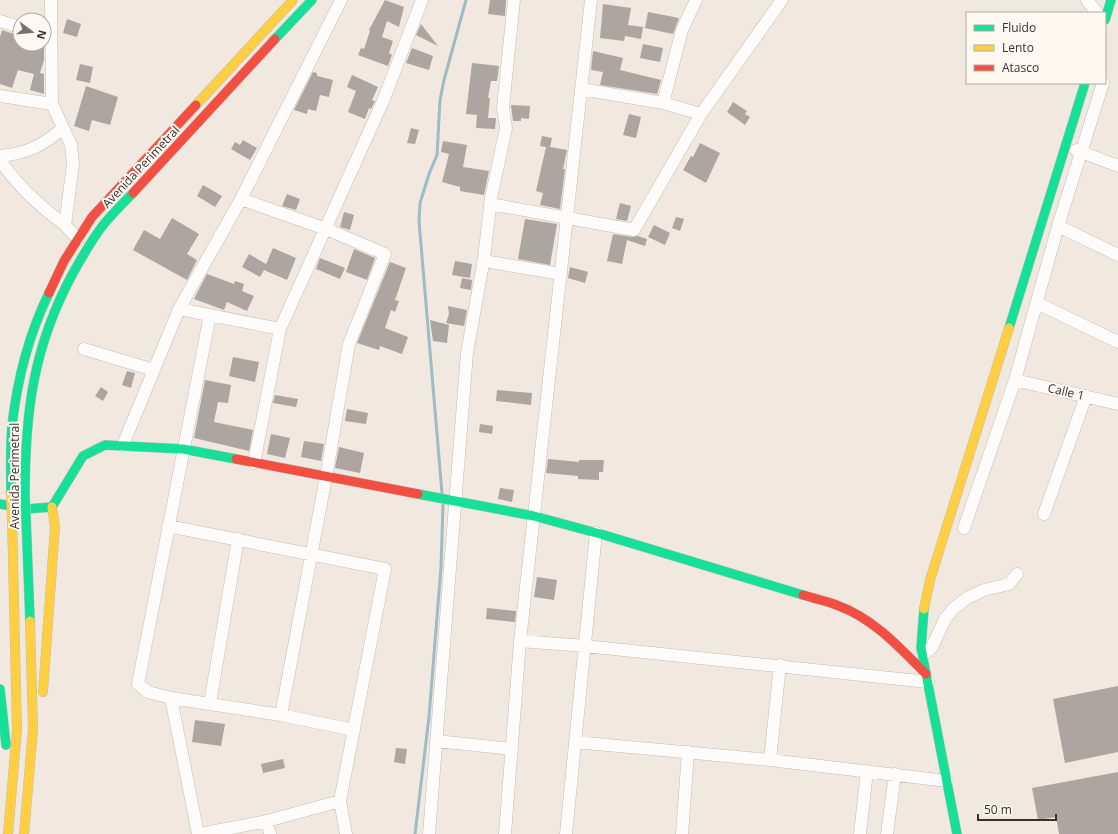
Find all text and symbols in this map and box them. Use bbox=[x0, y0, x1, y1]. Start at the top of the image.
north arrow bbox=[12, 12, 52, 52]
legend bbox=[966, 12, 1106, 84]
text: Fluido bbox=[1002, 19, 1036, 36]
text: N bbox=[34, 29, 51, 41]
text: Lento bbox=[1002, 39, 1034, 56]
text: Atasco bbox=[1002, 59, 1039, 76]
street label: Avenida Perimetral bbox=[98, 122, 183, 211]
street label: Calle 1 bbox=[1046, 379, 1086, 404]
street label: Avenida Perimetral bbox=[6, 423, 23, 529]
scale bar bbox=[978, 796, 1056, 822]
text: 50 m bbox=[984, 801, 1012, 818]

